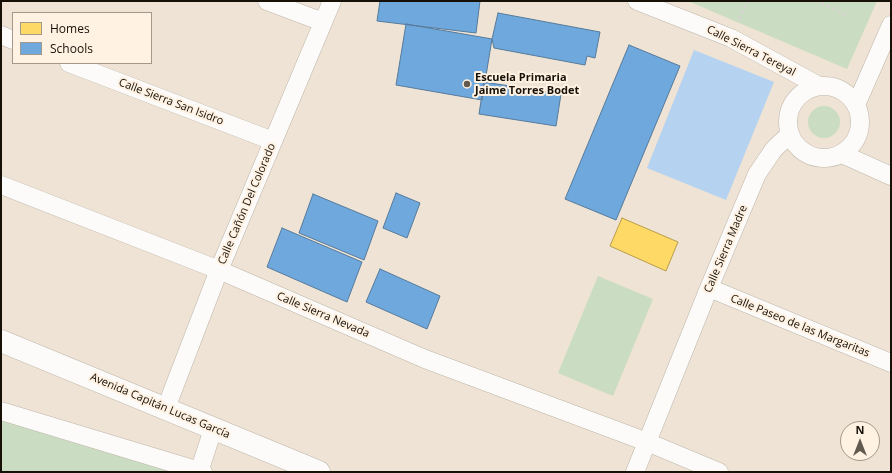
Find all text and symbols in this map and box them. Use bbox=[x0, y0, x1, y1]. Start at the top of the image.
legend bbox=[12, 12, 152, 64]
text: Homes bbox=[50, 20, 90, 37]
street label: Calle Sierra Tereyal bbox=[704, 23, 798, 79]
text: Schools bbox=[50, 40, 93, 57]
place label: Escuela Primaria Jaime Torres Bodet bbox=[475, 71, 579, 97]
street label: Calle Sierra San Isidro bbox=[117, 76, 225, 128]
marker: Escuela Primaria Jaime Torres Bodet bbox=[462, 79, 472, 89]
street label: Calle Cañón Del Colorado bbox=[215, 141, 279, 267]
street label: Calle Sierra Madre bbox=[702, 203, 750, 295]
street label: Calle Sierra Nevada bbox=[275, 289, 371, 341]
street label: Calle Paseo de las Margaritas bbox=[728, 292, 872, 360]
street label: Avenida Capitán Lucas García bbox=[88, 370, 232, 442]
north arrow bbox=[840, 421, 880, 461]
text: N bbox=[856, 422, 864, 437]

